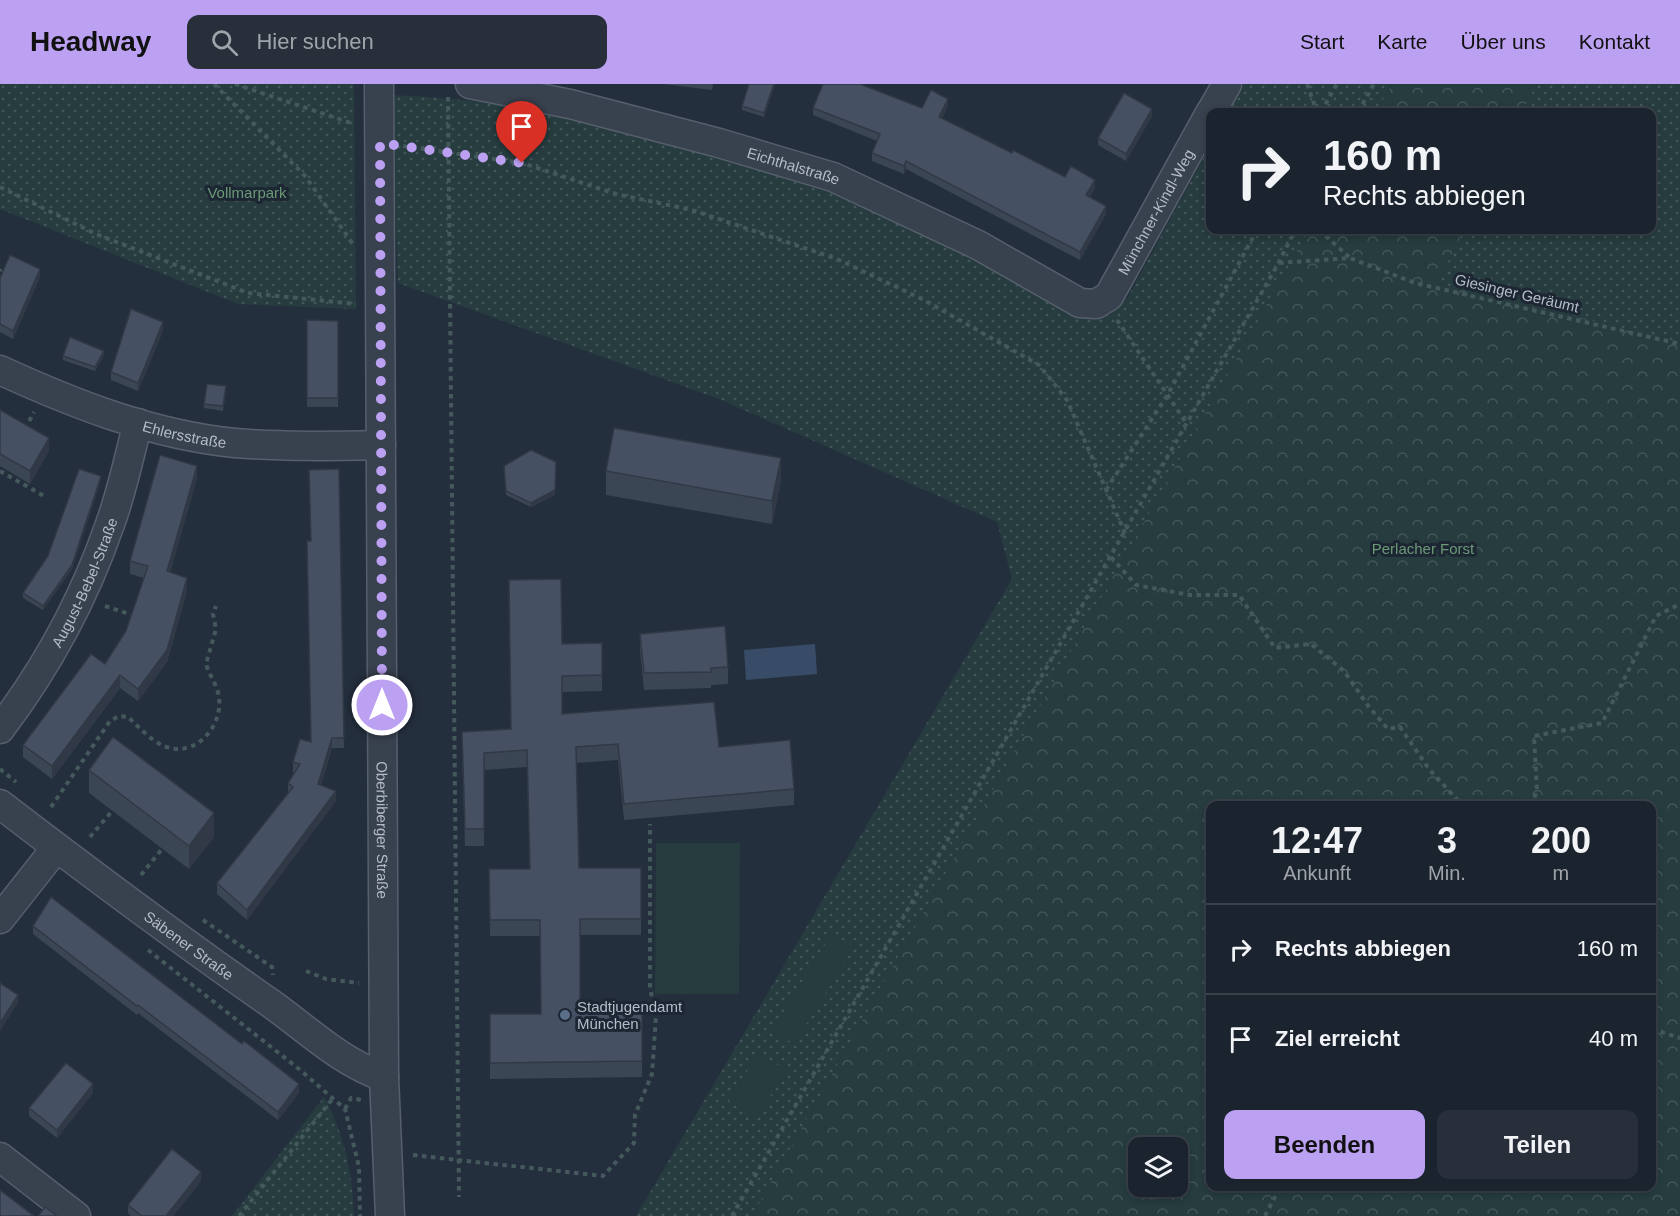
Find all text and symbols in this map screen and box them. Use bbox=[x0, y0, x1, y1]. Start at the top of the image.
search box bbox=[187, 15, 607, 69]
text: Headway bbox=[30, 26, 151, 57]
icon: search bbox=[208, 26, 241, 59]
text: Hier suchen bbox=[256, 29, 374, 54]
text: Start bbox=[1300, 30, 1344, 53]
text: Karte bbox=[1377, 30, 1428, 53]
text: Über uns bbox=[1461, 30, 1546, 53]
text: Kontakt bbox=[1579, 30, 1650, 53]
pin bbox=[496, 101, 547, 163]
icon: arrive bbox=[505, 110, 538, 143]
icon: right bbox=[1224, 132, 1302, 210]
text: 160 m bbox=[1323, 132, 1442, 179]
street label: Eichthalstraße bbox=[745, 143, 843, 188]
street label: Münchner-Kindl-Weg bbox=[1114, 146, 1197, 277]
text: Rechts abbiegen bbox=[1323, 181, 1526, 211]
park label: Vollmarpark bbox=[207, 184, 287, 201]
street label: Giesinger Geräumt bbox=[1453, 270, 1581, 316]
street label: Ehlersstraße bbox=[141, 417, 227, 451]
street label: August-Bebel-Straße bbox=[48, 515, 120, 650]
park label: Perlacher Forst bbox=[1372, 540, 1475, 557]
position arrow bbox=[350, 673, 414, 737]
street label: Oberbiberger Straße bbox=[374, 761, 392, 899]
text: 12:47 bbox=[1271, 820, 1363, 861]
text: 3 bbox=[1437, 820, 1457, 861]
text: 200 bbox=[1531, 820, 1591, 861]
text: Ankunft bbox=[1283, 862, 1351, 884]
text: Min. bbox=[1428, 862, 1466, 884]
text: m bbox=[1553, 862, 1569, 884]
street label: Säbener Straße bbox=[141, 907, 237, 983]
icon: right bbox=[1224, 933, 1257, 966]
text: Rechts abbiegen bbox=[1275, 936, 1451, 961]
text: 160 m bbox=[1577, 936, 1638, 961]
place label: Stadtjugendamt München bbox=[577, 998, 683, 1032]
marker: Stadtjugendamt München bbox=[558, 1008, 572, 1022]
icon: arrive bbox=[1224, 1023, 1257, 1056]
text: Ziel erreicht bbox=[1275, 1026, 1400, 1051]
text: 40 m bbox=[1589, 1026, 1638, 1051]
button: Beenden bbox=[1224, 1110, 1425, 1179]
button: Teilen bbox=[1437, 1110, 1638, 1179]
map controls bbox=[1128, 1137, 1188, 1197]
button: layers bbox=[1128, 1137, 1188, 1197]

